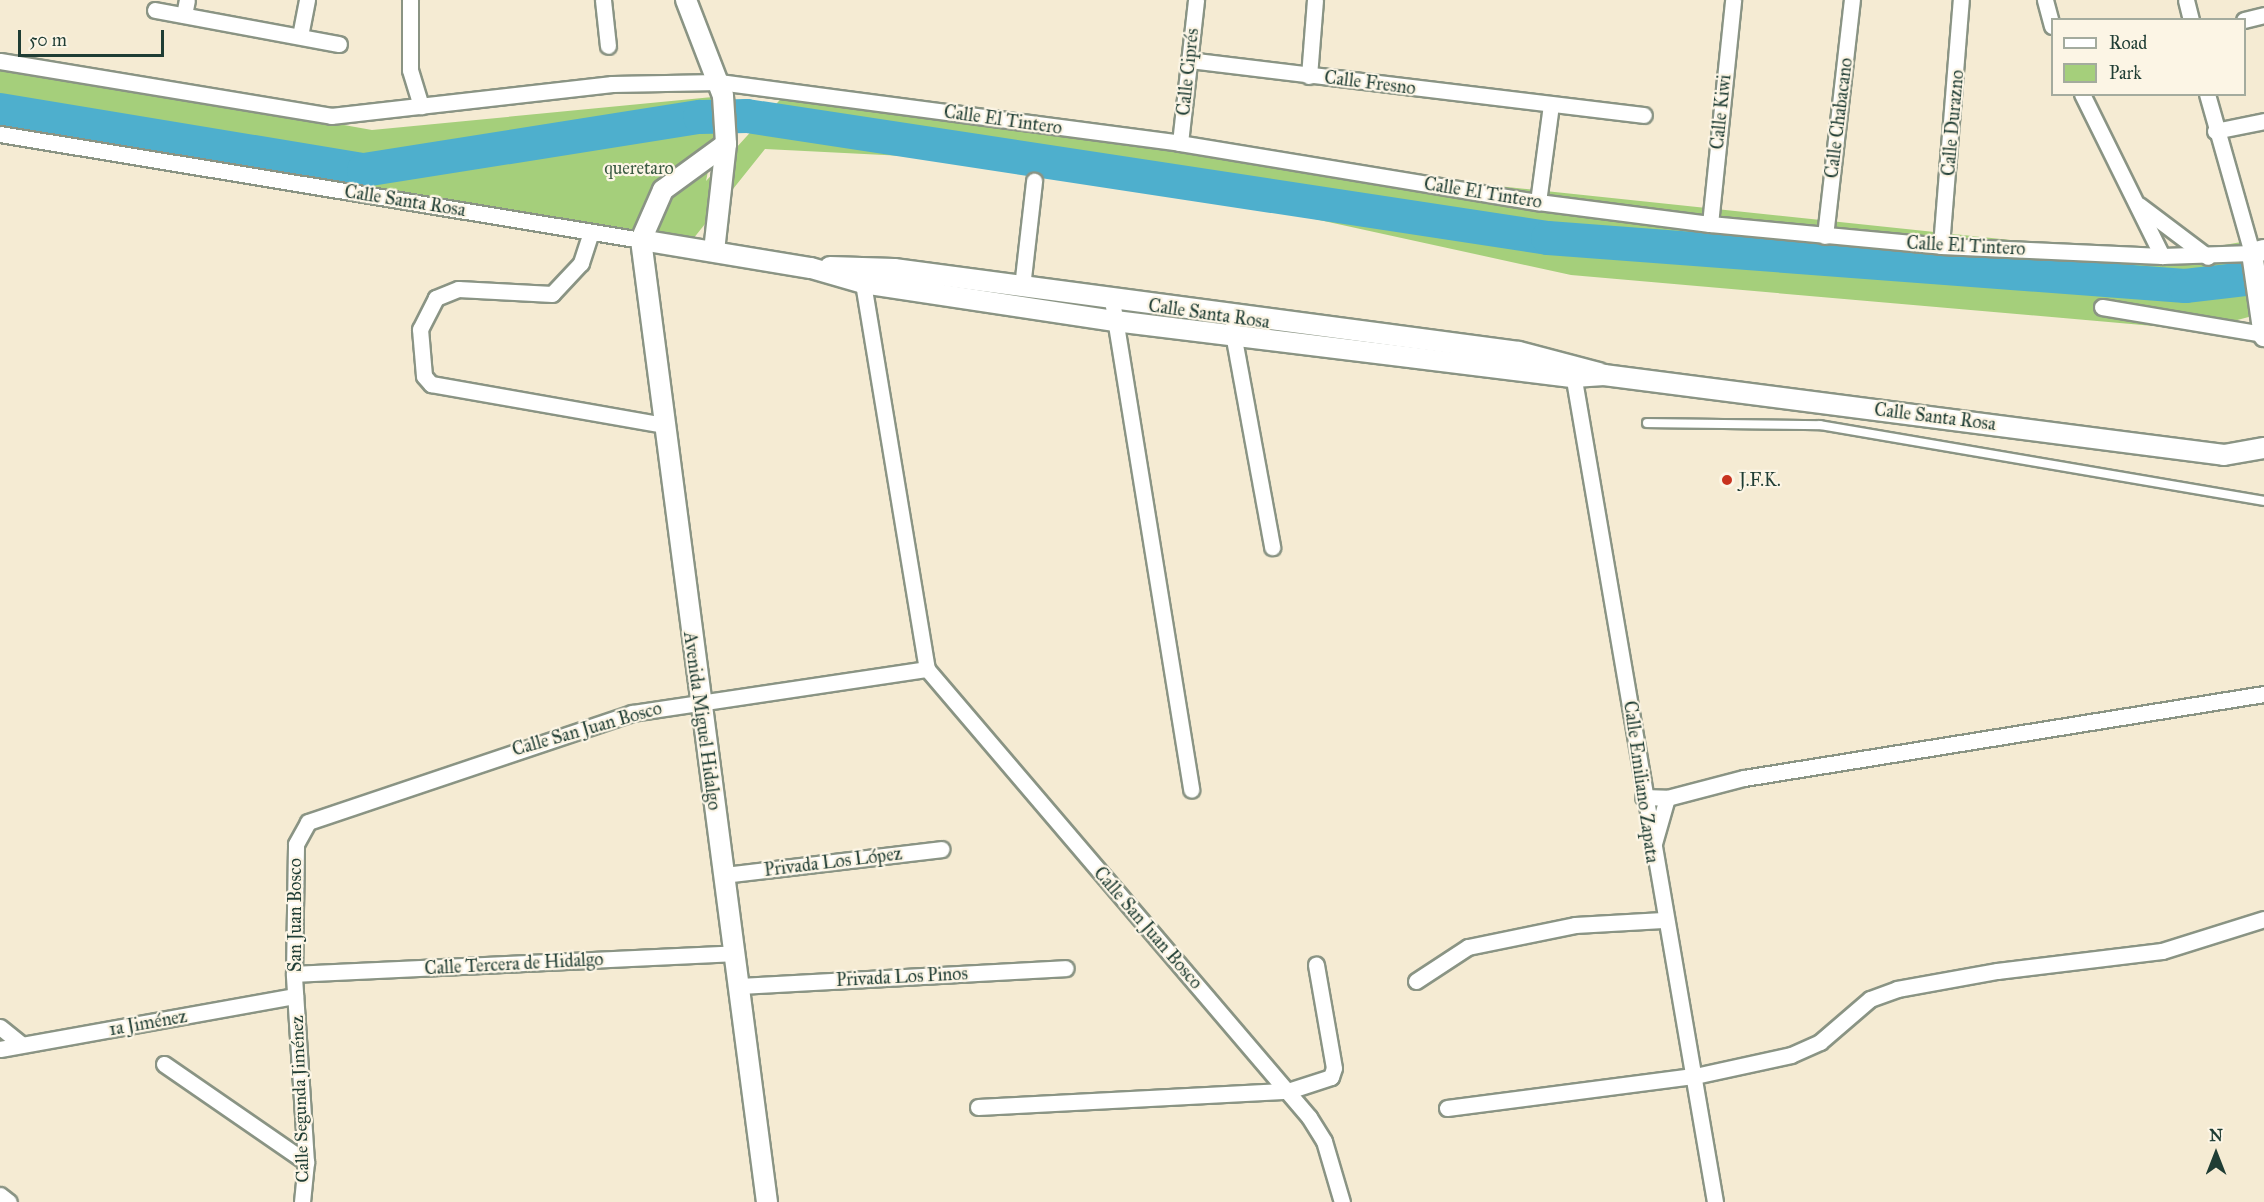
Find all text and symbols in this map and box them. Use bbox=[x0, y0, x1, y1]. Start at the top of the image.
scale bar bbox=[21, 18, 166, 56]
legend bbox=[2051, 18, 2246, 96]
street label: Calle Ciprés bbox=[1173, 27, 1203, 117]
text: 50 m bbox=[29, 29, 67, 51]
text: Road bbox=[2109, 32, 2147, 54]
street label: Calle Chabacano bbox=[1821, 56, 1857, 180]
text: Park bbox=[2109, 62, 2142, 84]
street label: Calle Fresno bbox=[1323, 67, 1417, 99]
street label: Calle Durazno bbox=[1938, 69, 1968, 177]
street label: Calle Kiwi bbox=[1706, 73, 1736, 151]
street label: Calle El Tintero bbox=[942, 101, 1064, 139]
park label: queretaro bbox=[604, 157, 674, 179]
street label: Calle El Tintero bbox=[1422, 173, 1544, 213]
street label: Calle Santa Rosa bbox=[343, 181, 467, 221]
street label: Calle El Tintero bbox=[1906, 232, 2026, 260]
street label: Calle Santa Rosa bbox=[1147, 295, 1271, 333]
street label: Calle Santa Rosa bbox=[1873, 399, 1997, 435]
place label: J.F.K. bbox=[1739, 469, 1781, 491]
marker: J.F.K. bbox=[1720, 473, 1734, 487]
street label: Avenida Miguel Hidalgo bbox=[679, 630, 725, 812]
street label: Calle San Juan Bosco bbox=[510, 697, 664, 761]
street label: Calle Emiliano Zapata bbox=[1619, 700, 1663, 864]
street label: Privada Los López bbox=[763, 843, 903, 881]
street label: San Juan Bosco bbox=[284, 858, 306, 972]
street label: Calle San Juan Bosco bbox=[1089, 863, 1207, 993]
street label: Calle Tercera de Hidalgo bbox=[424, 949, 604, 979]
street label: Privada Los Pinos bbox=[835, 963, 969, 991]
street label: 1a Jiménez bbox=[107, 1006, 189, 1040]
street label: Calle Segunda Jiménez bbox=[286, 1015, 314, 1183]
north arrow bbox=[2186, 1124, 2246, 1184]
text: N bbox=[2209, 1126, 2223, 1145]

